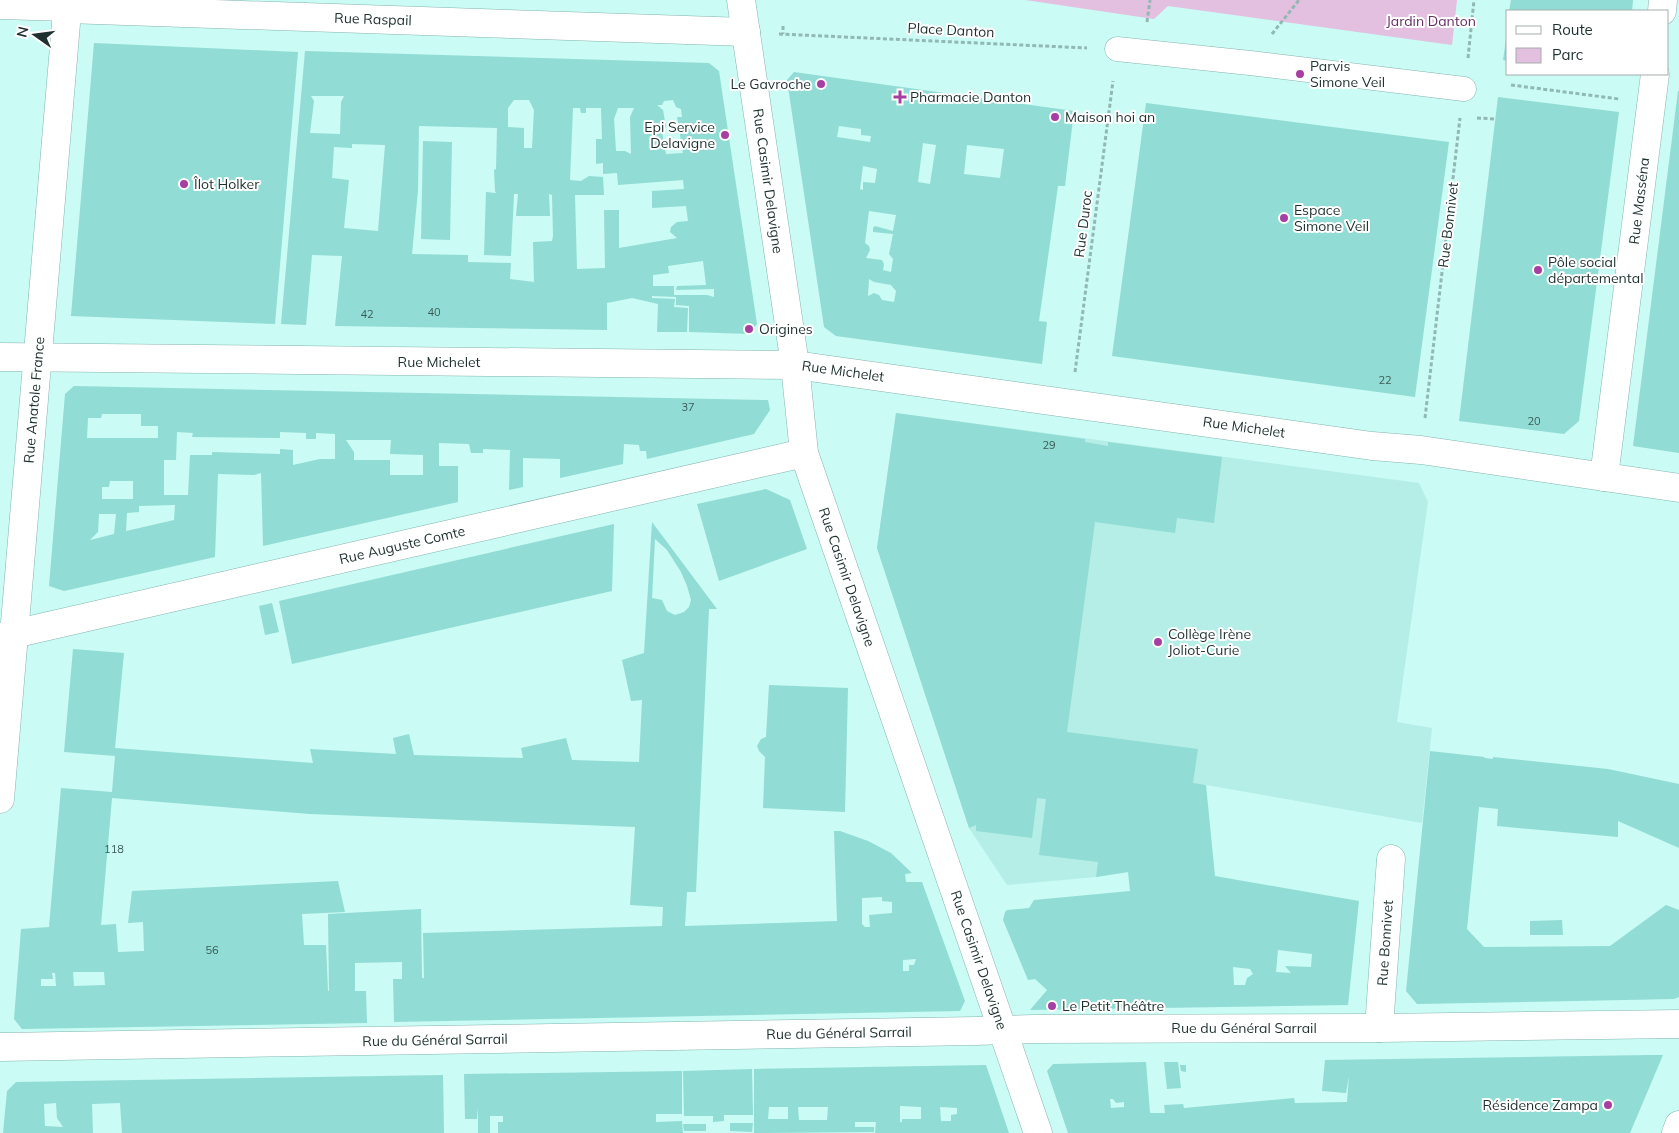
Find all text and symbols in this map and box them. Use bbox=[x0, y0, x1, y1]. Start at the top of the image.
street label: Rue Raspail bbox=[334, 9, 412, 29]
north arrow bbox=[10, 10, 60, 60]
legend bbox=[1506, 10, 1669, 75]
park label: Jardin Danton bbox=[1386, 12, 1476, 30]
street label: Place Danton bbox=[907, 19, 995, 41]
text: Route bbox=[1552, 20, 1593, 39]
text: N bbox=[12, 25, 32, 39]
text: Parc bbox=[1552, 45, 1583, 64]
place label: Parvis Simone Veil bbox=[1310, 57, 1385, 91]
marker: Parvis Simone Veil bbox=[1294, 68, 1306, 80]
place label: Le Gavroche bbox=[730, 75, 811, 93]
marker: Le Gavroche bbox=[815, 78, 827, 90]
place label: Pharmacie Danton bbox=[910, 88, 1031, 106]
marker: Pharmacie Danton bbox=[894, 91, 906, 103]
street label: Rue Casimir Delavigne bbox=[749, 107, 787, 255]
place label: Maison hoi an bbox=[1065, 108, 1155, 126]
marker: Maison hoi an bbox=[1049, 111, 1061, 123]
place label: Epi Service Delavigne bbox=[644, 118, 715, 152]
marker: Epi Service Delavigne bbox=[719, 129, 731, 141]
street label: Rue Masséna bbox=[1625, 156, 1653, 246]
place label: Îlot Holker bbox=[193, 175, 260, 193]
marker: Îlot Holker bbox=[178, 178, 190, 190]
street label: Rue Bonnivet bbox=[1434, 181, 1462, 269]
street label: Rue Duroc bbox=[1070, 189, 1096, 259]
place label: Espace Simone Veil bbox=[1294, 201, 1369, 235]
marker: Espace Simone Veil bbox=[1278, 212, 1290, 224]
place label: Pôle social départemental bbox=[1548, 253, 1643, 287]
marker: Pôle social départemental bbox=[1532, 264, 1544, 276]
house number: 40 bbox=[427, 305, 441, 319]
house number: 42 bbox=[360, 307, 374, 321]
place label: Origines bbox=[759, 320, 813, 338]
marker: Origines bbox=[743, 323, 755, 335]
street label: Rue Anatole France bbox=[19, 336, 49, 464]
street label: Rue Michelet bbox=[398, 353, 481, 371]
street label: Rue Michelet bbox=[801, 356, 885, 386]
house number: 22 bbox=[1378, 373, 1392, 387]
house number: 37 bbox=[681, 400, 695, 414]
street label: Rue Michelet bbox=[1202, 412, 1286, 442]
house number: 20 bbox=[1527, 414, 1541, 428]
house number: 29 bbox=[1042, 438, 1056, 452]
street label: Rue Casimir Delavigne bbox=[815, 505, 879, 649]
street label: Rue Auguste Comte bbox=[337, 522, 467, 568]
place label: Collège Irène Joliot-Curie bbox=[1168, 625, 1251, 659]
marker: Collège Irène Joliot-Curie bbox=[1152, 636, 1164, 648]
house number: 118 bbox=[104, 842, 124, 856]
street label: Rue Casimir Delavigne bbox=[947, 888, 1011, 1032]
street label: Rue Bonnivet bbox=[1373, 899, 1397, 987]
house number: 56 bbox=[205, 943, 219, 957]
place label: Le Petit Théâtre bbox=[1062, 997, 1164, 1015]
marker: Le Petit Théâtre bbox=[1046, 1000, 1058, 1012]
street label: Rue du Général Sarrail bbox=[1171, 1019, 1317, 1037]
street label: Rue du Général Sarrail bbox=[766, 1023, 912, 1043]
street label: Rue du Général Sarrail bbox=[362, 1030, 508, 1050]
place label: Résidence Zampa bbox=[1483, 1096, 1598, 1114]
marker: Résidence Zampa bbox=[1602, 1099, 1614, 1111]

